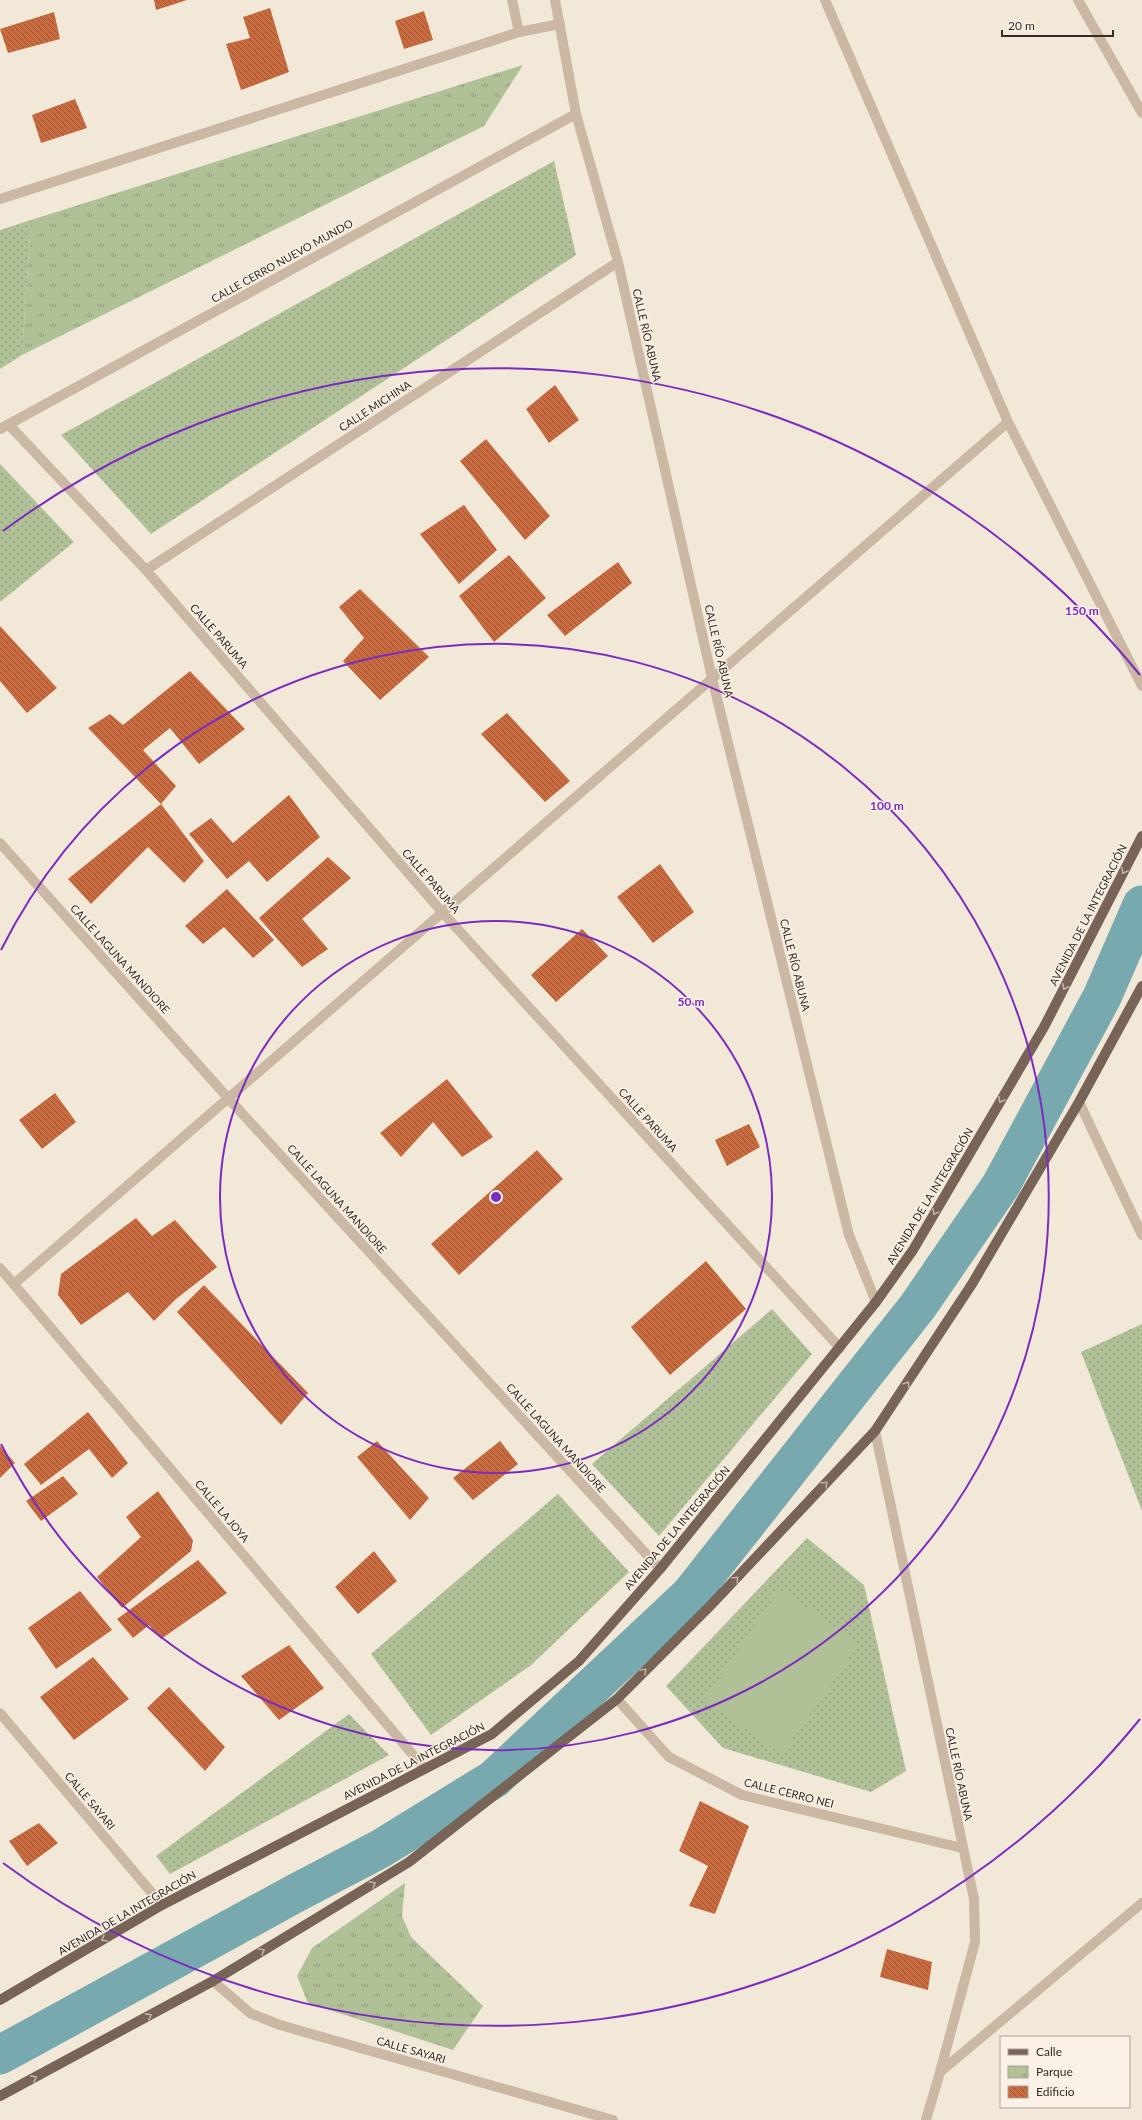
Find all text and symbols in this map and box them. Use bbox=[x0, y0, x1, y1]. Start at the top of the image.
scale bar bbox=[1002, 12, 1113, 38]
text: 20 m bbox=[1008, 18, 1035, 33]
street label: CALLE CERRO NUEVO MUNDO bbox=[209, 216, 355, 305]
street label: CALLE RÍO ABUNA bbox=[630, 287, 665, 383]
street label: CALLE MICHINA bbox=[336, 377, 414, 434]
street label: CALLE PARUMA bbox=[188, 601, 251, 671]
street label: CALLE RÍO ABUNA bbox=[702, 603, 737, 699]
text: 150 m bbox=[1065, 603, 1099, 618]
text: 100 m bbox=[870, 798, 904, 813]
street label: AVENIDA DE LA INTEGRACIÓN bbox=[1046, 842, 1129, 988]
street label: CALLE PARUMA bbox=[400, 846, 463, 916]
one-way arrow bbox=[1121, 867, 1129, 874]
street label: CALLE LAGUNA MANDIORE bbox=[68, 902, 173, 1016]
street label: CALLE RÍO ABUNA bbox=[778, 917, 813, 1013]
one-way arrow bbox=[1062, 983, 1070, 990]
text: 50 m bbox=[678, 994, 704, 1009]
street label: CALLE PARUMA bbox=[616, 1085, 681, 1155]
one-way arrow bbox=[999, 1096, 1006, 1103]
street label: AVENIDA DE LA INTEGRACIÓN bbox=[884, 1125, 976, 1266]
street label: CALLE LAGUNA MANDIORE bbox=[285, 1142, 390, 1256]
centre of rings bbox=[489, 1190, 503, 1204]
one-way arrow bbox=[933, 1208, 940, 1215]
street label: CALLE LAGUNA MANDIORE bbox=[504, 1381, 609, 1495]
one-way arrow bbox=[902, 1381, 910, 1388]
street label: AVENIDA DE LA INTEGRACIÓN bbox=[621, 1463, 732, 1592]
street label: CALLE LA JOYA bbox=[193, 1477, 252, 1545]
one-way arrow bbox=[820, 1481, 828, 1489]
one-way arrow bbox=[731, 1576, 739, 1584]
one-way arrow bbox=[639, 1668, 647, 1676]
street label: AVENIDA DE LA INTEGRACIÓN bbox=[341, 1719, 487, 1802]
street label: CALLE RÍO ABUNA bbox=[943, 1726, 976, 1822]
street label: CALLE SAYARI bbox=[62, 1769, 118, 1832]
street label: CALLE CERRO NEI bbox=[743, 1775, 835, 1810]
street label: AVENIDA DE LA INTEGRACIÓN bbox=[55, 1868, 198, 1958]
one-way arrow bbox=[369, 1881, 376, 1889]
one-way arrow bbox=[101, 1934, 108, 1942]
one-way arrow bbox=[258, 1949, 265, 1956]
one-way arrow bbox=[144, 2013, 152, 2020]
street label: CALLE SAYARI bbox=[375, 2033, 447, 2066]
legend bbox=[1000, 2036, 1130, 2108]
text: Calle bbox=[1036, 2044, 1062, 2059]
text: Parque bbox=[1036, 2064, 1073, 2079]
one-way arrow bbox=[30, 2075, 37, 2082]
text: Edificio bbox=[1036, 2084, 1075, 2099]

